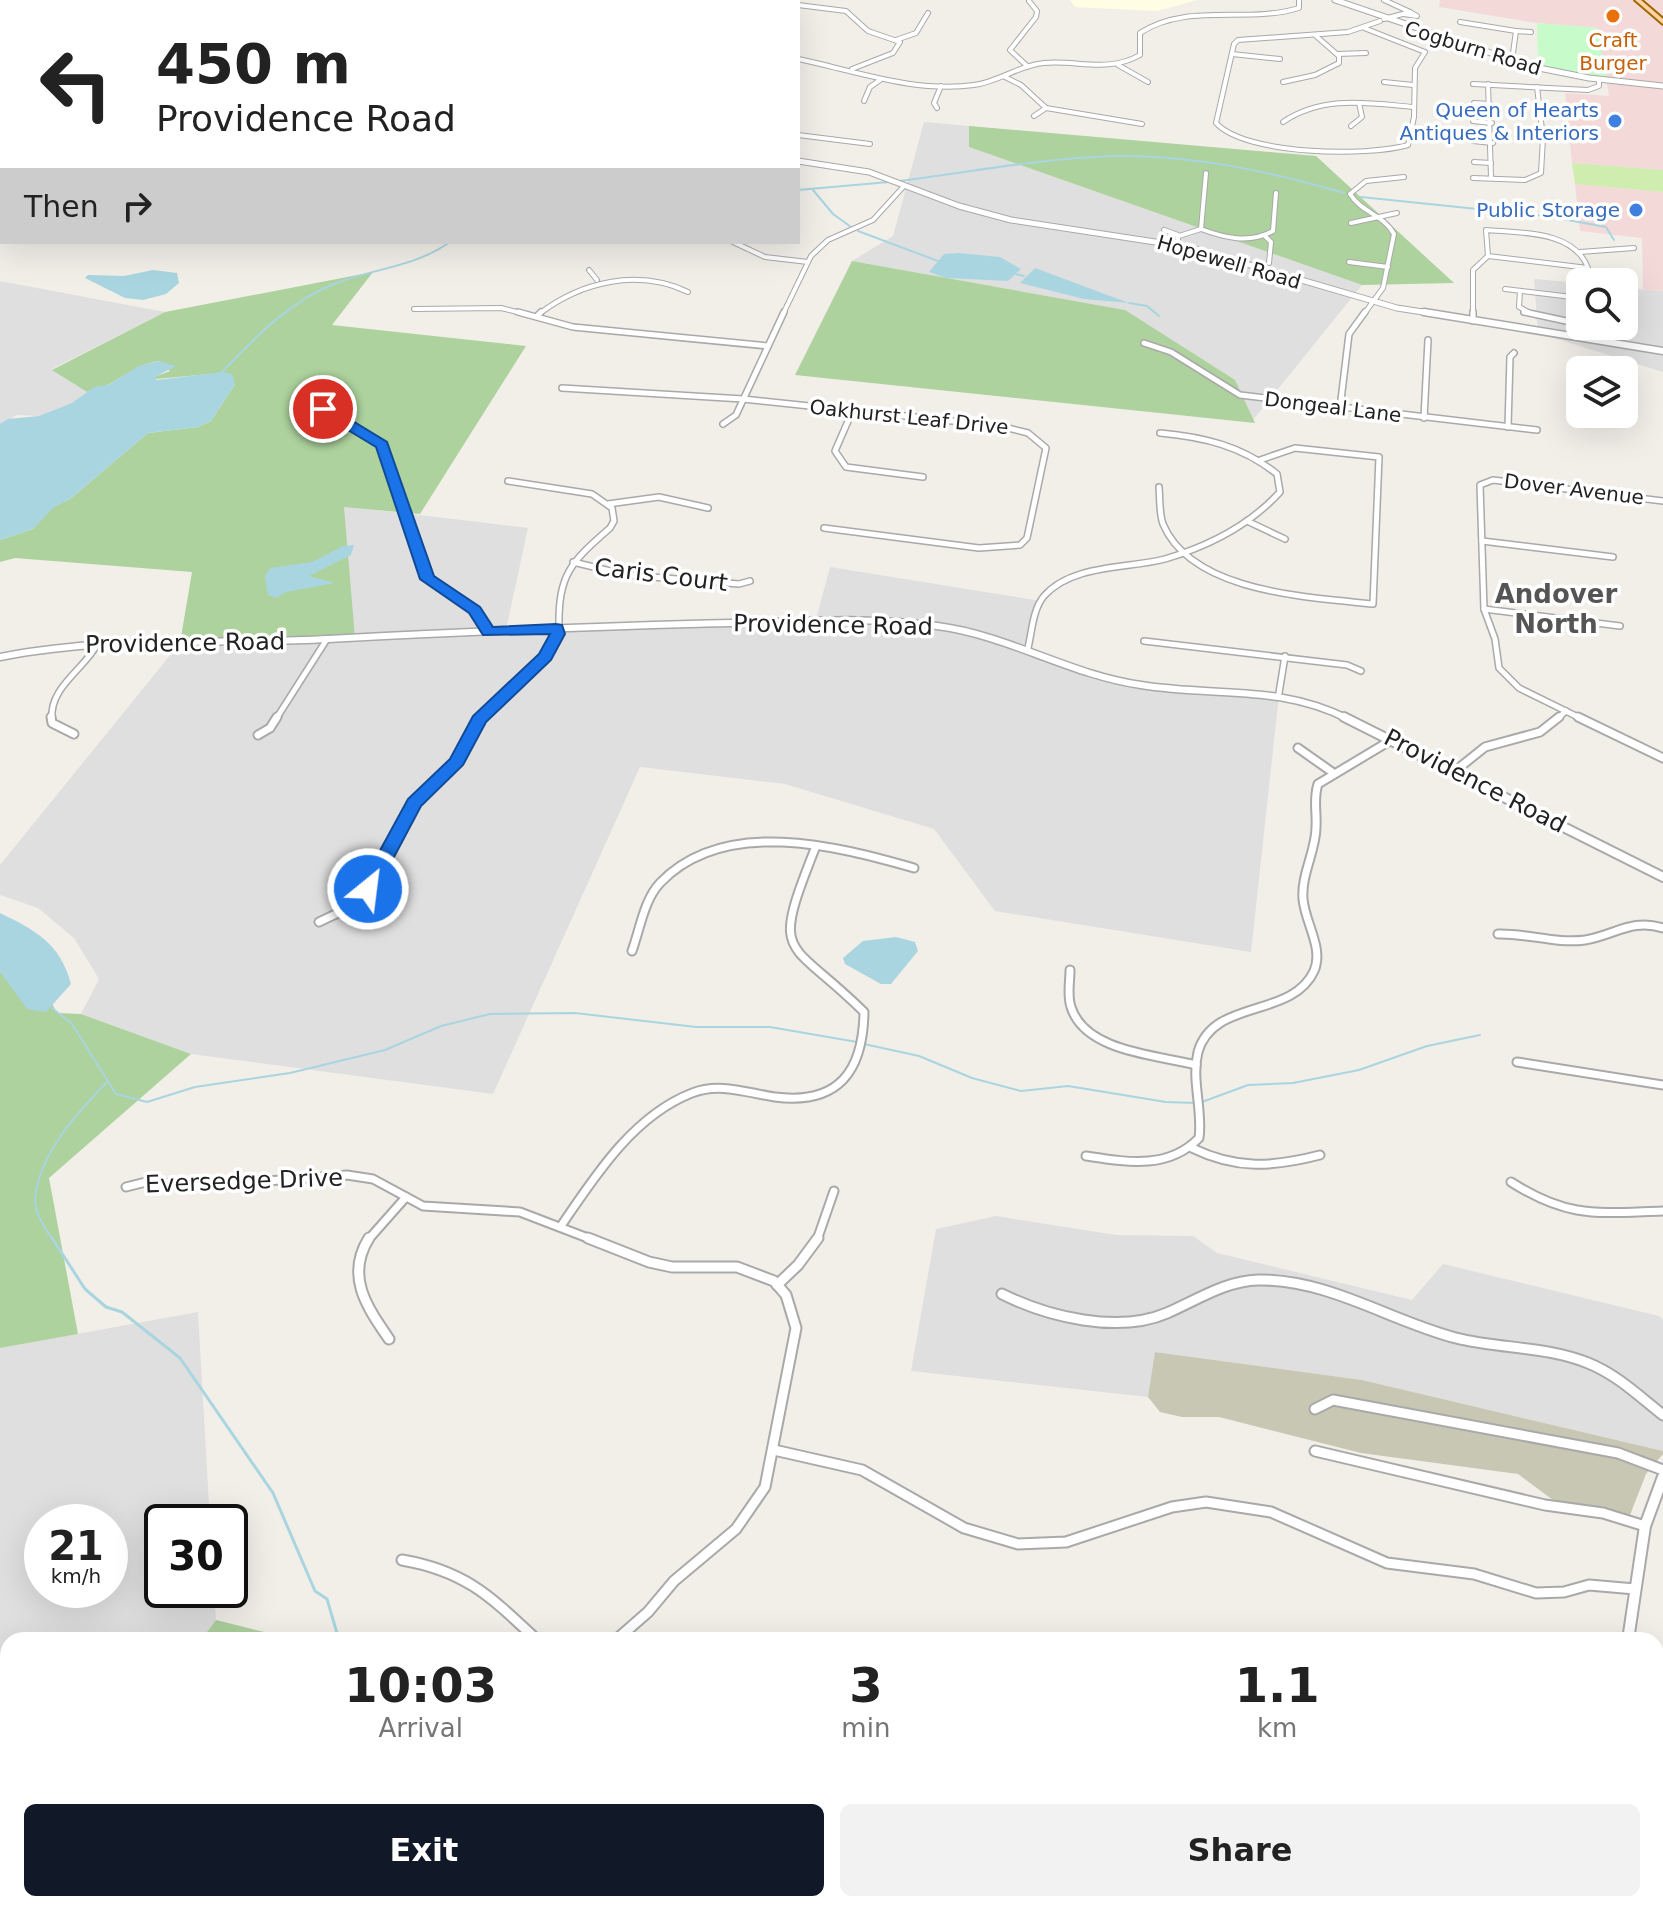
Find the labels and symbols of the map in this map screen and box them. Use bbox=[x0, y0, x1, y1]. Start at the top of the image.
marker: Craft Burger bbox=[1604, 7, 1622, 25]
street label: Cogburn Road bbox=[1402, 16, 1544, 80]
place label: Craft Burger bbox=[1579, 28, 1648, 75]
place label: Queen of Hearts Antiques & Interiors bbox=[1399, 98, 1599, 145]
marker: Queen of Hearts Antiques & Interiors bbox=[1606, 112, 1624, 130]
place label: Public Storage bbox=[1476, 198, 1620, 222]
marker: Public Storage bbox=[1627, 201, 1645, 219]
street label: Hopewell Road bbox=[1154, 230, 1304, 294]
pin bbox=[289, 375, 357, 443]
street label: Dongeal Lane bbox=[1263, 387, 1403, 427]
street label: Oakhurst Leaf Drive bbox=[808, 395, 1010, 439]
street label: Dover Avenue bbox=[1503, 469, 1645, 509]
street label: Caris Court bbox=[593, 553, 729, 597]
district label: Andover North bbox=[1495, 579, 1617, 639]
street label: Providence Road bbox=[733, 609, 933, 641]
street label: Providence Road bbox=[85, 627, 285, 659]
street label: Providence Road bbox=[1380, 723, 1570, 839]
position arrow bbox=[326, 847, 410, 931]
street label: Eversedge Drive bbox=[145, 1164, 343, 1198]
speed limit sign: 30 bbox=[144, 1504, 248, 1608]

